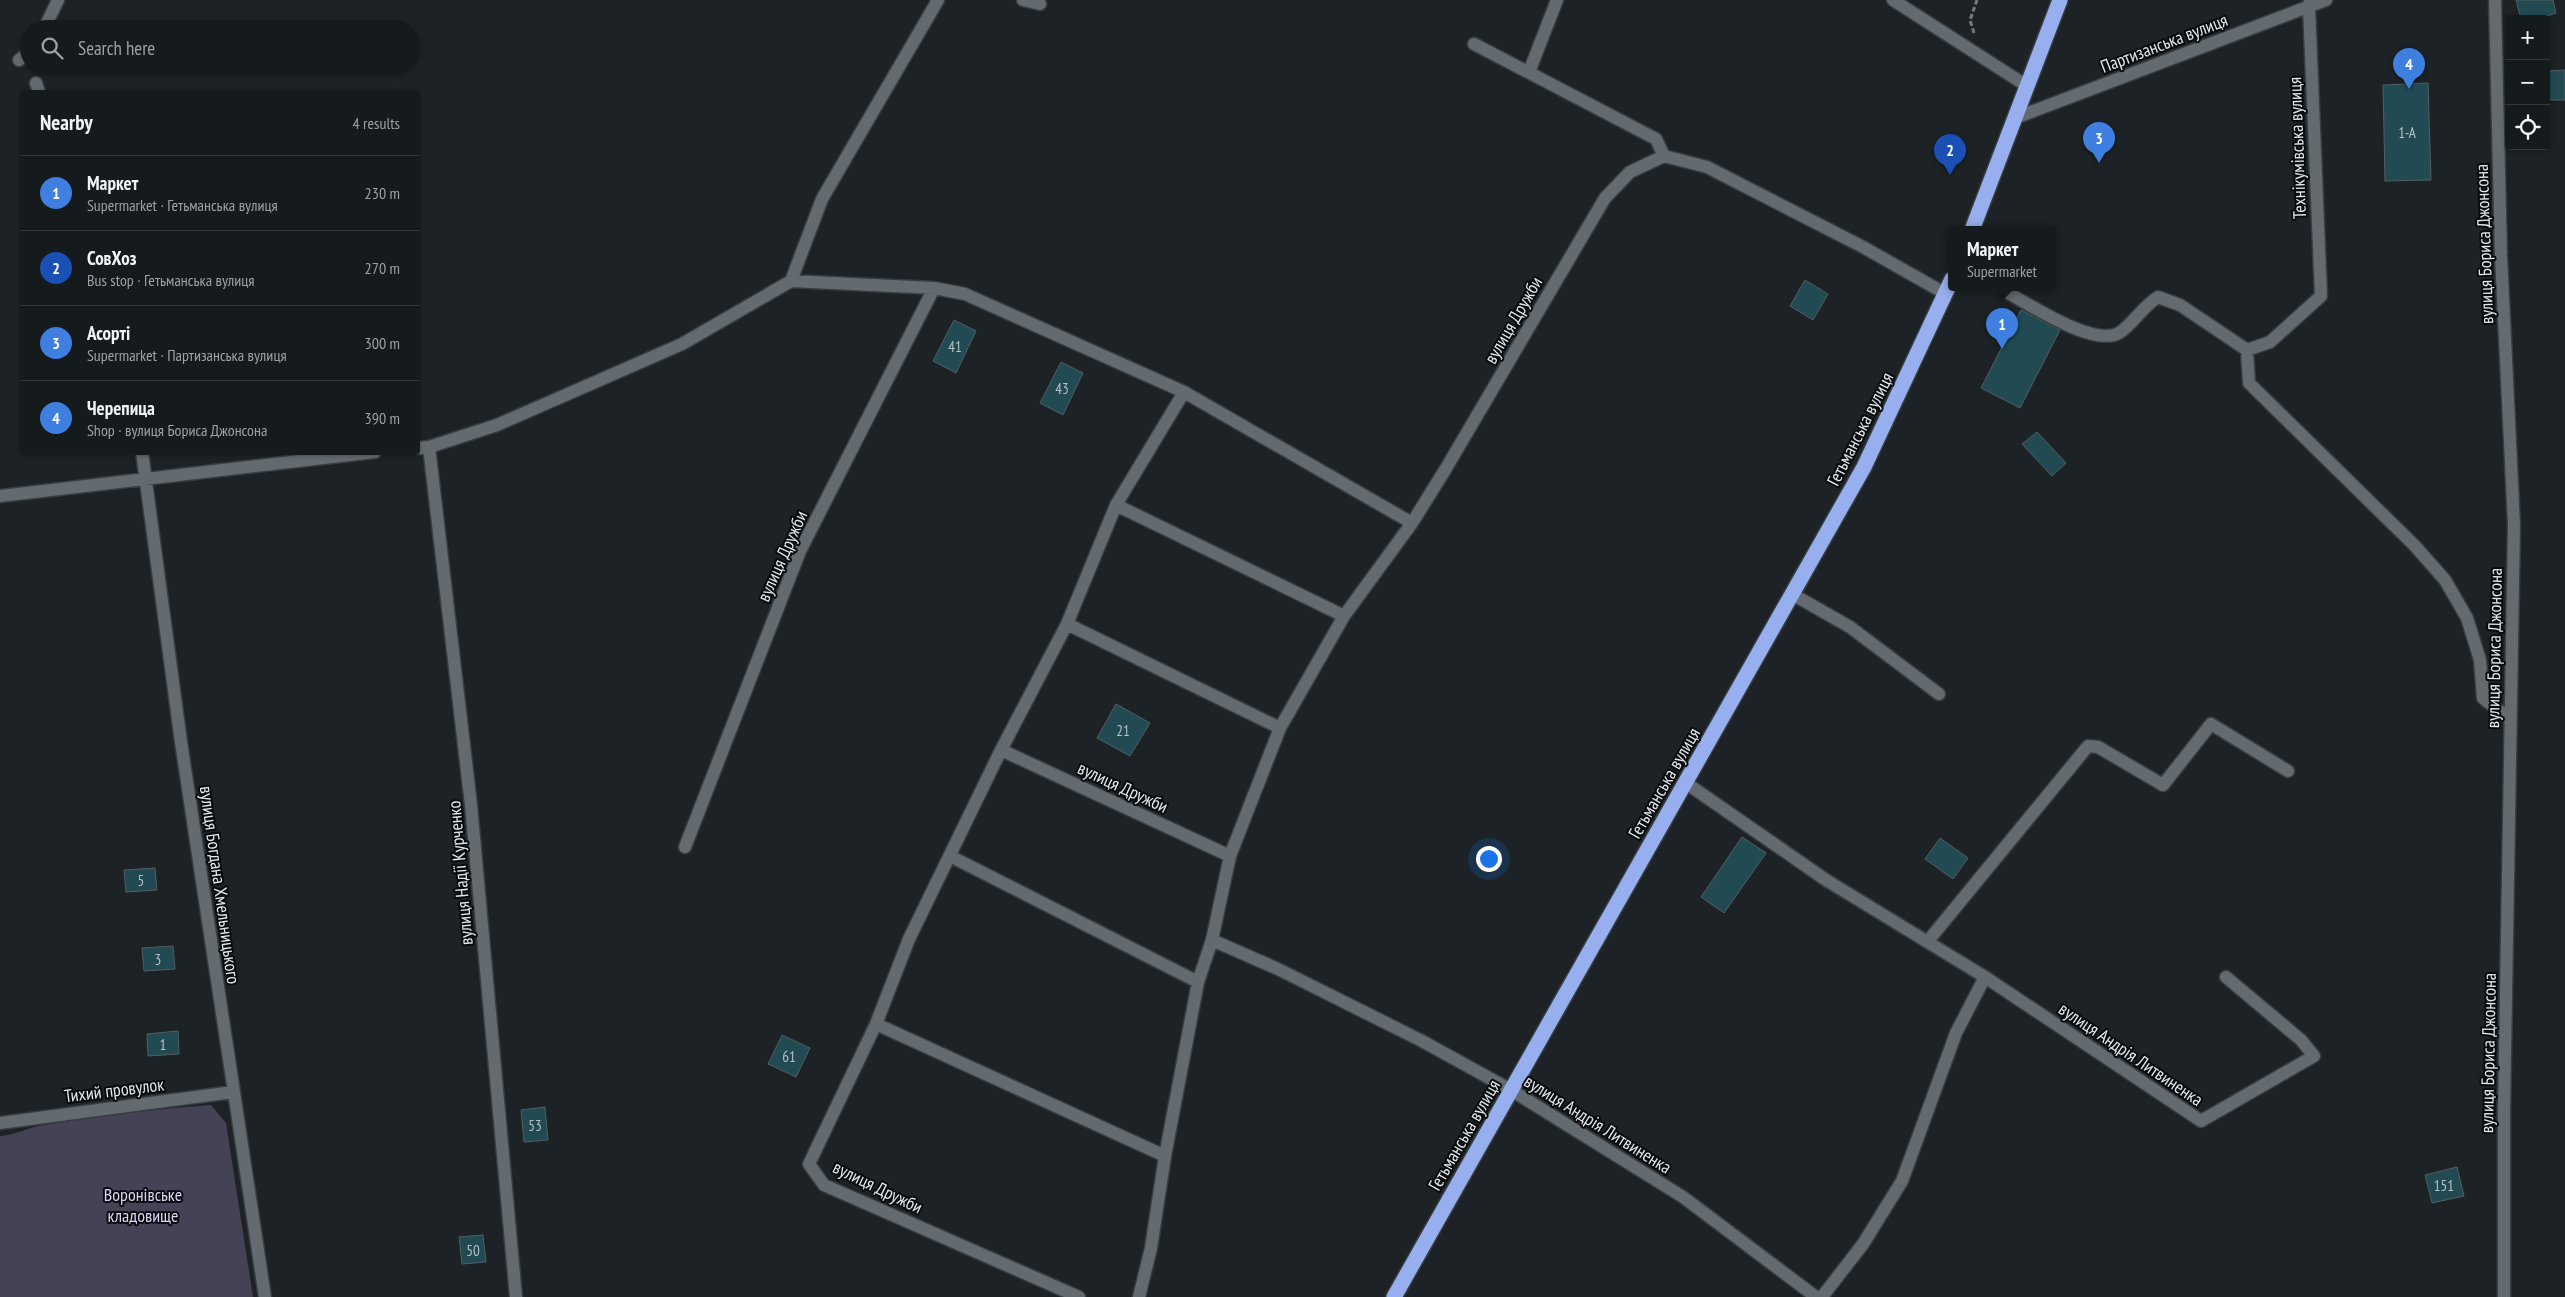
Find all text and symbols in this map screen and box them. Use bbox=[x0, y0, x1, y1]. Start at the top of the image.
street label: Партизанська вулиця bbox=[2097, 8, 2231, 78]
map controls bbox=[2505, 15, 2550, 150]
button: + bbox=[2505, 15, 2550, 60]
search box bbox=[20, 20, 420, 75]
icon: search bbox=[38, 34, 66, 62]
text: Search here bbox=[78, 36, 155, 60]
pin: 4 bbox=[2393, 48, 2425, 89]
button: − bbox=[2505, 60, 2550, 105]
street label: Технікумівська вулиця bbox=[2283, 77, 2311, 219]
button: locate bbox=[2505, 105, 2550, 150]
text: Nearby bbox=[40, 109, 93, 136]
text: 4 results bbox=[353, 113, 400, 133]
pin: 3 bbox=[2083, 122, 2115, 163]
house number: 1-А bbox=[2398, 123, 2417, 142]
pin: 2 bbox=[1934, 134, 1966, 175]
street label: вулиця Бориса Джонсона bbox=[2470, 164, 2498, 324]
text: Маркет bbox=[87, 171, 138, 195]
text: 1 bbox=[52, 183, 60, 203]
text: 230 m bbox=[365, 183, 400, 203]
text: Supermarket · Гетьманська вулиця bbox=[87, 195, 278, 215]
popup bbox=[1948, 226, 2056, 291]
text: Маркет bbox=[1967, 237, 2018, 261]
text: СовХоз bbox=[87, 246, 136, 270]
text: 2 bbox=[52, 258, 60, 278]
text: 270 m bbox=[365, 258, 400, 278]
text: Supermarket bbox=[1967, 261, 2037, 281]
text: Bus stop · Гетьманська вулиця bbox=[87, 270, 255, 290]
street label: вулиця Дружби bbox=[1479, 272, 1547, 368]
pin: 1 bbox=[1986, 308, 2018, 349]
text: Асорті bbox=[87, 321, 130, 345]
text: 3 bbox=[52, 333, 60, 353]
text: 300 m bbox=[365, 333, 400, 353]
house number: 41 bbox=[948, 337, 962, 356]
text: Supermarket · Партизанська вулиця bbox=[87, 345, 287, 365]
street label: Гетьманська вулиця bbox=[1822, 368, 1898, 490]
house number: 43 bbox=[1055, 379, 1069, 398]
text: Черепица bbox=[87, 396, 155, 420]
text: 4 bbox=[52, 408, 60, 428]
text: 390 m bbox=[365, 408, 400, 428]
text: Shop · вулиця Бориса Джонсона bbox=[87, 420, 267, 440]
street label: вулиця Дружби bbox=[752, 507, 812, 605]
street label: вулиця Бориса Джонсона bbox=[2481, 568, 2507, 728]
house number: 21 bbox=[1116, 721, 1130, 740]
street label: Гетьманська вулиця bbox=[1623, 723, 1705, 843]
street label: вулиця Дружби bbox=[1074, 756, 1172, 818]
street label: вулиця Богдана Хмельницького bbox=[195, 785, 245, 986]
street label: вулиця Надії Курченко bbox=[442, 800, 478, 946]
your location bbox=[1476, 846, 1502, 872]
house number: 5 bbox=[138, 871, 144, 890]
house number: 3 bbox=[155, 950, 161, 969]
street label: вулиця Бориса Джонсона bbox=[2475, 973, 2501, 1133]
street label: вулиця Андрія Литвиненка bbox=[2054, 997, 2208, 1111]
house number: 1 bbox=[160, 1035, 166, 1054]
house number: 61 bbox=[782, 1047, 796, 1066]
street label: вулиця Андрія Литвиненка bbox=[1520, 1069, 1676, 1179]
street label: Тихий провулок bbox=[63, 1072, 165, 1108]
street label: Гетьманська вулиця bbox=[1423, 1075, 1505, 1195]
house number: 53 bbox=[528, 1116, 542, 1135]
street label: вулиця Дружби bbox=[829, 1155, 927, 1219]
house number: 151 bbox=[2434, 1176, 2454, 1195]
park label: Воронівське кладовище bbox=[104, 1183, 182, 1227]
house number: 50 bbox=[466, 1241, 480, 1260]

